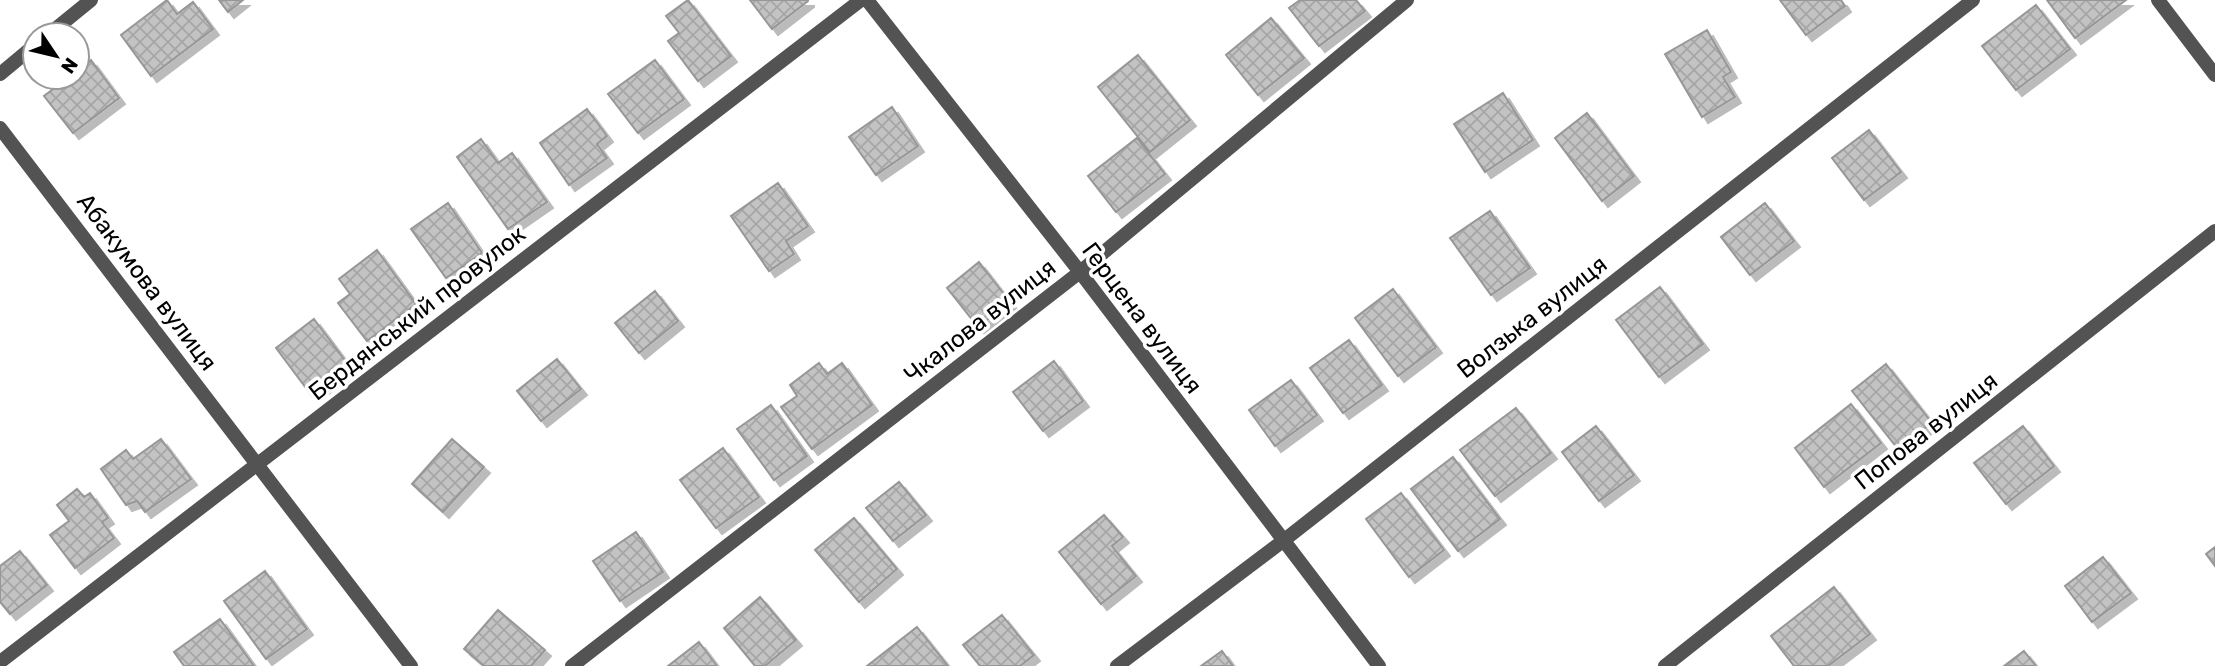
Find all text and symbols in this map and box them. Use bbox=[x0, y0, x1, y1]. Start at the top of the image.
north arrow bbox=[21, 21, 91, 91]
text: N bbox=[56, 53, 83, 78]
street label: Абакумова вулиця bbox=[71, 188, 223, 376]
street label: Бердянський провулок bbox=[303, 220, 531, 406]
street label: Герцена вулиця bbox=[1076, 237, 1208, 399]
street label: Волзька вулиця bbox=[1452, 250, 1612, 384]
street label: Чкалова вулиця bbox=[899, 253, 1061, 389]
street label: Попова вулиця bbox=[1849, 366, 2003, 496]

